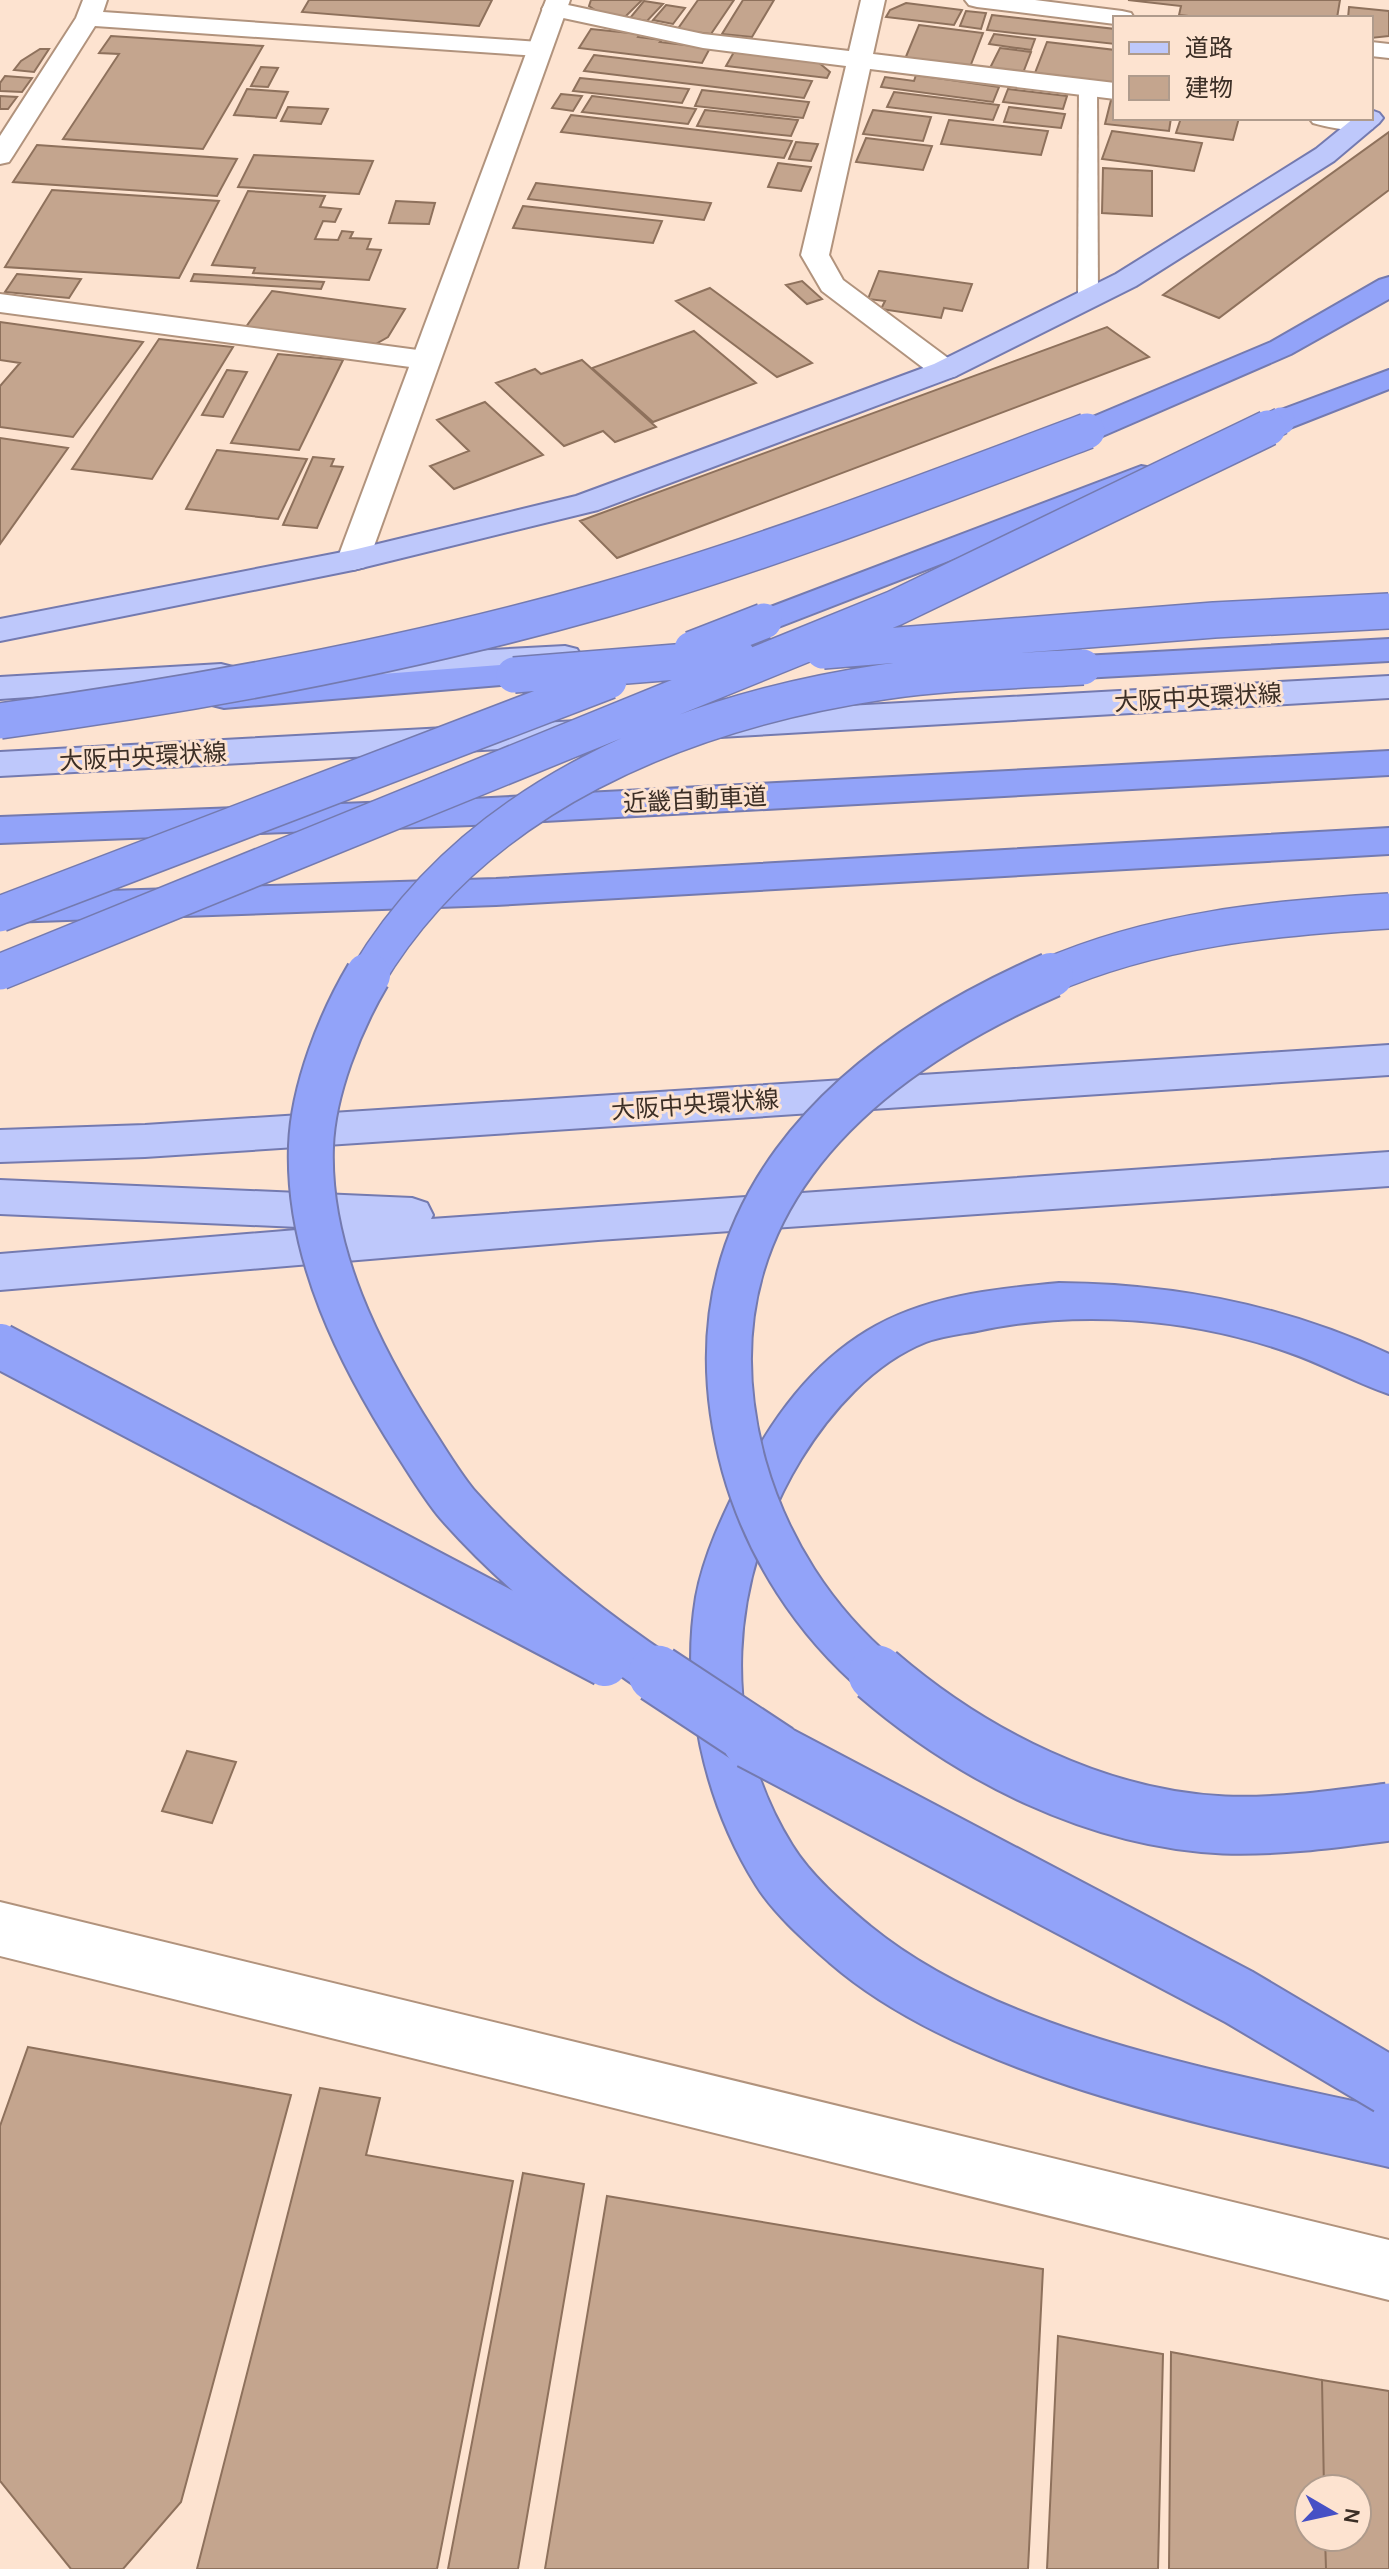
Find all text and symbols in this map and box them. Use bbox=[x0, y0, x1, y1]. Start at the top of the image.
legend bbox=[1113, 16, 1373, 120]
text: 道路 bbox=[1185, 34, 1233, 62]
text: 建物 bbox=[1185, 74, 1233, 102]
street label: 大阪中央環状線 bbox=[1113, 680, 1283, 716]
street label: 大阪中央環状線 bbox=[58, 739, 228, 775]
street label: 近畿自動車道 bbox=[622, 782, 768, 818]
street label: 大阪中央環状線 bbox=[610, 1085, 780, 1125]
north arrow bbox=[1293, 2473, 1373, 2553]
text: N bbox=[1338, 2506, 1366, 2526]

